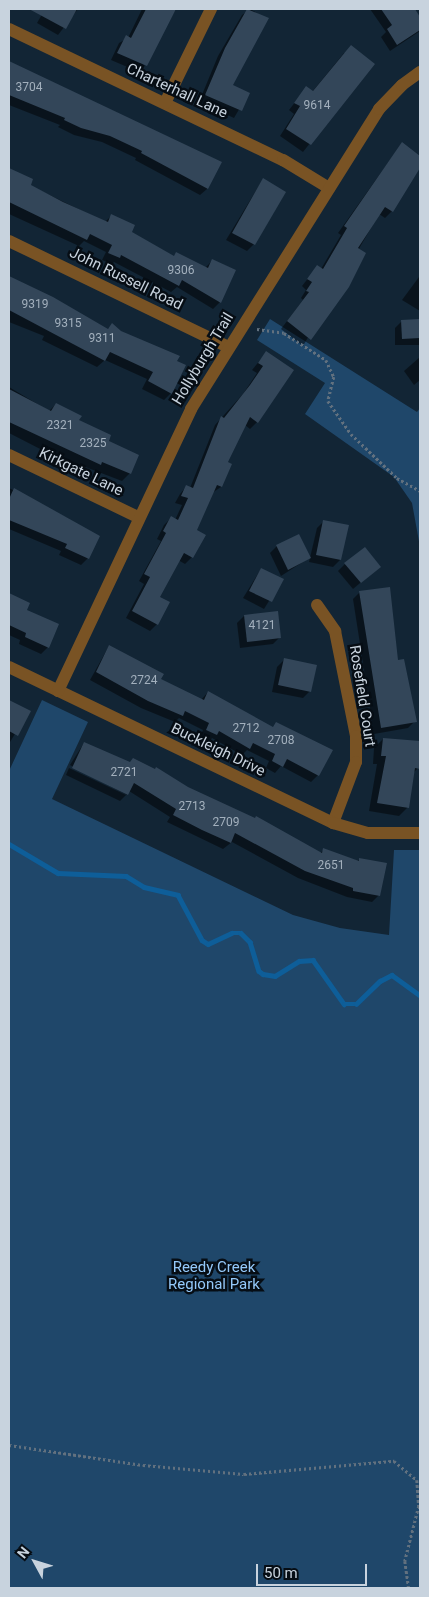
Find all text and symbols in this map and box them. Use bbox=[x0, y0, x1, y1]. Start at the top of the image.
street label: Charterhall Lane bbox=[124, 60, 230, 122]
house number: 3704 bbox=[16, 81, 42, 95]
house number: 9614 bbox=[304, 99, 330, 113]
street label: John Russell Road bbox=[67, 244, 185, 314]
house number: 9306 bbox=[168, 264, 194, 278]
house number: 9319 bbox=[22, 298, 48, 312]
street label: Hollyburgh Trail bbox=[168, 310, 238, 408]
house number: 9315 bbox=[55, 317, 81, 331]
house number: 9311 bbox=[89, 332, 115, 346]
house number: 2321 bbox=[47, 419, 73, 433]
house number: 2325 bbox=[80, 437, 106, 451]
street label: Kirkgate Lane bbox=[36, 444, 126, 500]
house number: 4121 bbox=[249, 619, 275, 633]
street label: Rosefield Court bbox=[345, 644, 379, 748]
house number: 2724 bbox=[131, 674, 157, 688]
street label: Buckleigh Drive bbox=[168, 719, 268, 781]
house number: 2712 bbox=[233, 722, 259, 736]
house number: 2708 bbox=[268, 734, 294, 748]
house number: 2721 bbox=[111, 766, 137, 780]
house number: 2713 bbox=[179, 800, 205, 814]
house number: 2709 bbox=[213, 816, 239, 830]
house number: 2651 bbox=[318, 859, 344, 873]
park label: Reedy Creek Regional Park bbox=[168, 1258, 260, 1293]
north arrow bbox=[10, 1537, 60, 1587]
text: N bbox=[14, 1544, 33, 1561]
scale bar bbox=[259, 1554, 370, 1586]
text: 50 m bbox=[264, 1564, 298, 1582]

